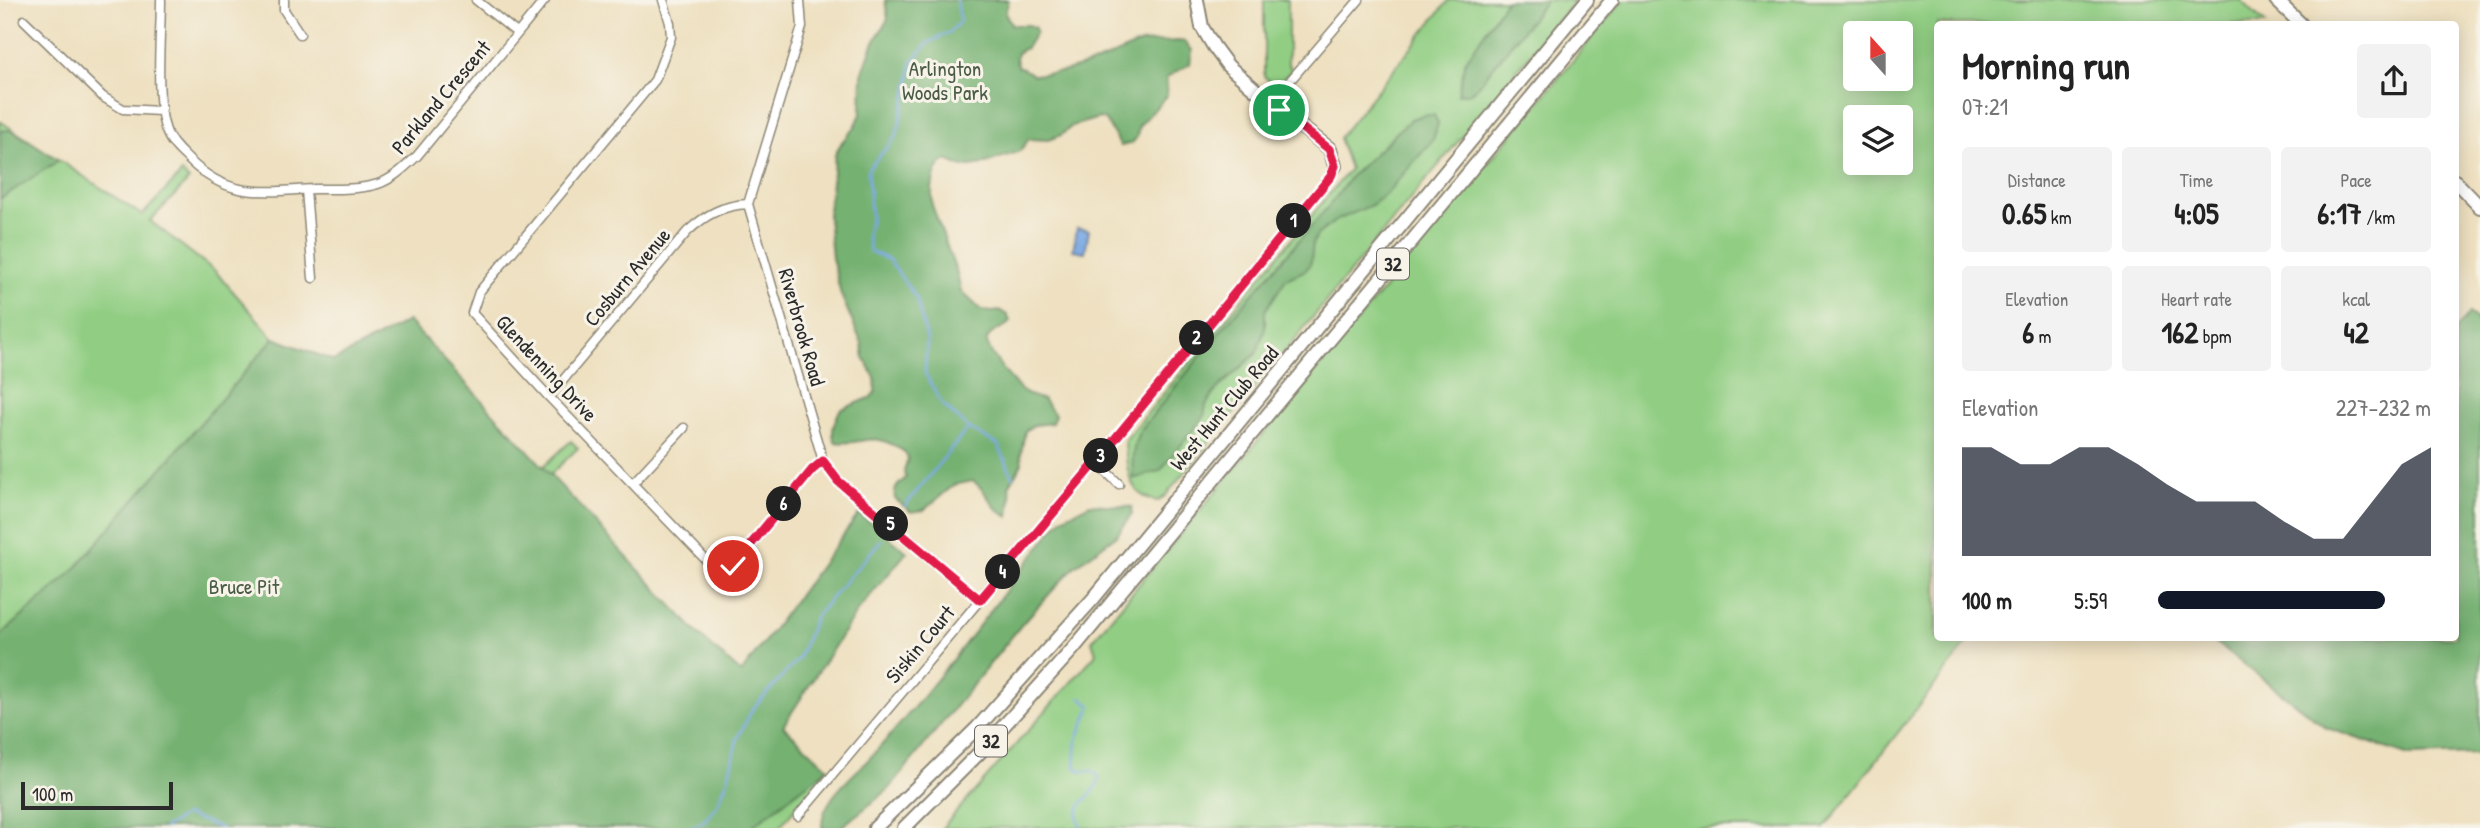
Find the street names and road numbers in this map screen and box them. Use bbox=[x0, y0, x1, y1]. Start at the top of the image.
street label: Parkland Crescent bbox=[385, 33, 498, 160]
street label: Cosburn Avenue bbox=[577, 221, 677, 333]
road number: 32 bbox=[1377, 248, 1409, 280]
street label: Riverbrook Road bbox=[771, 265, 833, 389]
street label: Glendenning Drive bbox=[490, 308, 604, 428]
street label: West Hunt Club Road bbox=[1163, 339, 1285, 477]
street label: Siskin Court bbox=[879, 598, 962, 689]
road number: 32 bbox=[975, 726, 1007, 756]

